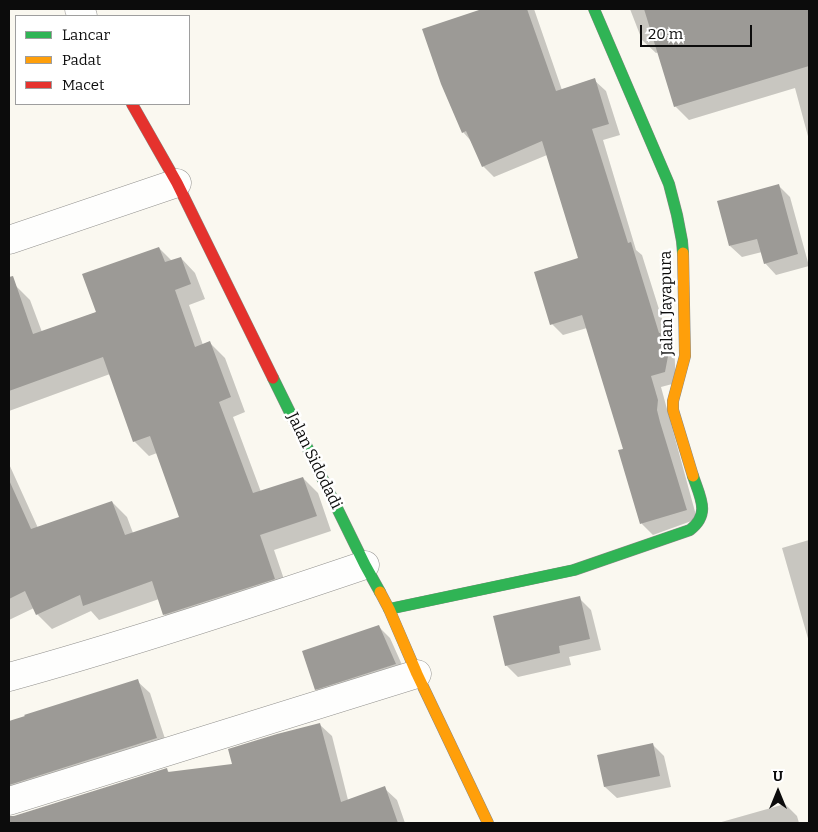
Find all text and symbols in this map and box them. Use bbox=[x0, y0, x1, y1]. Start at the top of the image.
legend bbox=[15, 15, 190, 105]
scale bar bbox=[643, 15, 756, 47]
text: 20 m bbox=[648, 25, 683, 43]
text: Lancar bbox=[62, 26, 110, 44]
text: Padat bbox=[62, 51, 101, 69]
text: Macet bbox=[62, 76, 104, 94]
street label: Jalan Jayapura bbox=[656, 250, 678, 356]
street label: Jalan Sidodadi bbox=[282, 410, 346, 512]
north arrow bbox=[753, 767, 803, 817]
text: U bbox=[773, 768, 783, 785]

